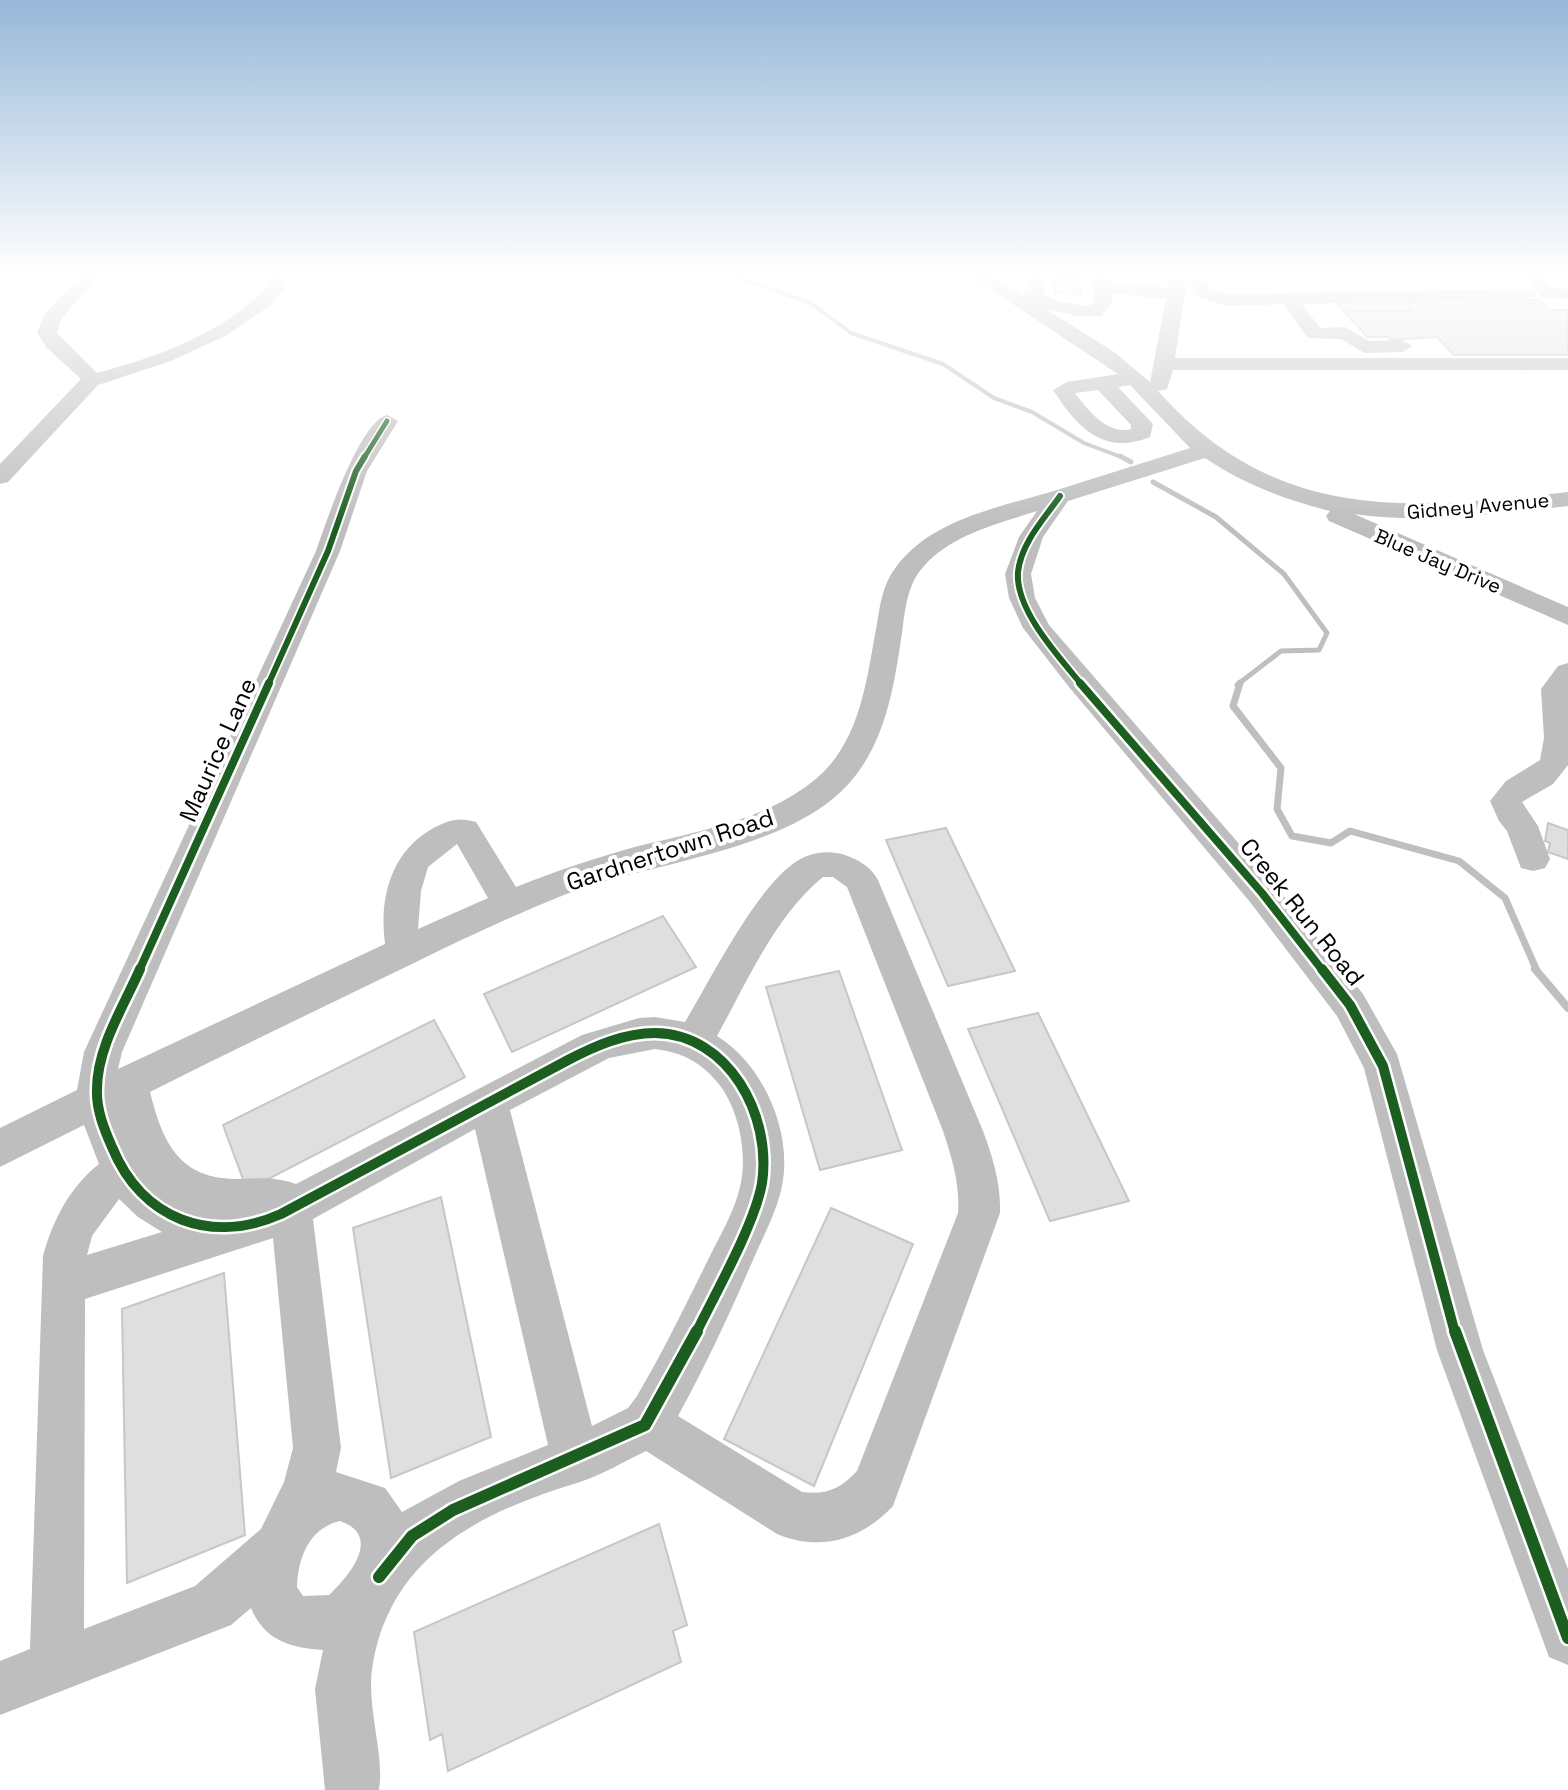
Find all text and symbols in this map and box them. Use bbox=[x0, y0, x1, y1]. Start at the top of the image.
street label: Gidney Avenue bbox=[1406, 487, 1550, 525]
street label: Blue Jay Drive bbox=[1371, 523, 1505, 599]
street label: Maurice Lane bbox=[172, 673, 263, 827]
street label: Gardnertown Road bbox=[562, 801, 777, 898]
street label: Creek Run Road bbox=[1233, 832, 1371, 992]

